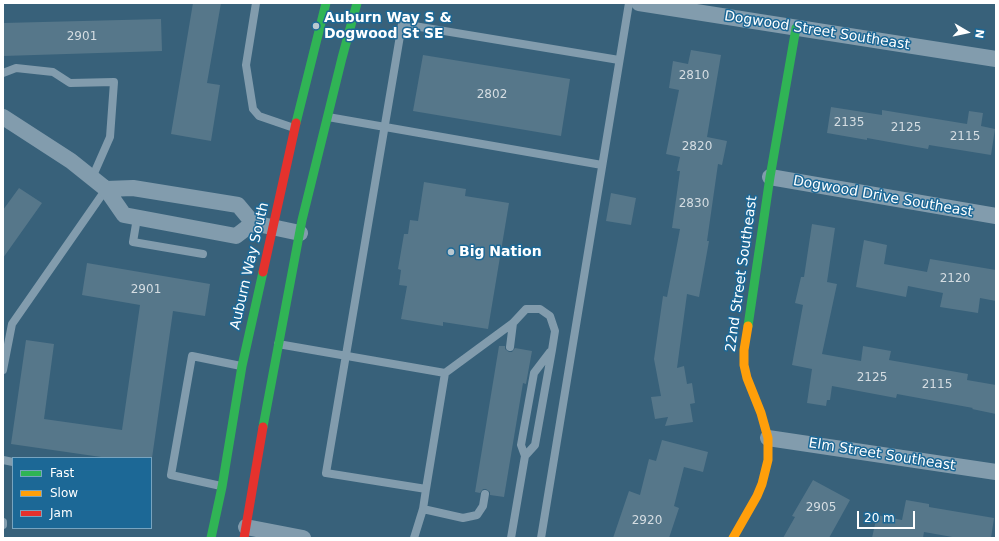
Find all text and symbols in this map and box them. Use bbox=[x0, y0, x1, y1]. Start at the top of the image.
street label: Dogwood Street Southeast bbox=[723, 8, 911, 54]
place label: Auburn Way S & Dogwood St SE bbox=[324, 10, 452, 42]
north arrow bbox=[947, 12, 987, 52]
marker: Auburn Way S & Dogwood St SE bbox=[311, 21, 321, 31]
text: N bbox=[972, 28, 986, 40]
house number: 2901 bbox=[67, 30, 97, 44]
house number: 2810 bbox=[679, 69, 709, 83]
house number: 2802 bbox=[477, 88, 507, 102]
house number: 2135 bbox=[834, 116, 864, 130]
house number: 2125 bbox=[891, 121, 921, 135]
house number: 2115 bbox=[950, 130, 980, 144]
house number: 2820 bbox=[682, 140, 712, 154]
street label: Dogwood Drive Southeast bbox=[792, 173, 974, 221]
street label: 22nd Street Southeast bbox=[723, 195, 761, 353]
house number: 2830 bbox=[679, 197, 709, 211]
street label: Auburn Way South bbox=[227, 201, 273, 331]
place label: Big Nation bbox=[459, 244, 542, 260]
marker: Big Nation bbox=[446, 247, 456, 257]
house number: 2120 bbox=[940, 272, 970, 286]
house number: 2901 bbox=[131, 283, 161, 297]
house number: 2125 bbox=[857, 371, 887, 385]
house number: 2115 bbox=[922, 378, 952, 392]
street label: Elm Street Southeast bbox=[807, 435, 957, 475]
legend bbox=[12, 457, 152, 529]
text: Fast bbox=[50, 466, 74, 480]
text: Slow bbox=[50, 486, 78, 500]
house number: 2905 bbox=[806, 501, 836, 515]
scale bar bbox=[859, 503, 917, 529]
text: Jam bbox=[50, 506, 73, 520]
text: 20 m bbox=[864, 511, 895, 525]
house number: 2920 bbox=[632, 514, 662, 528]

